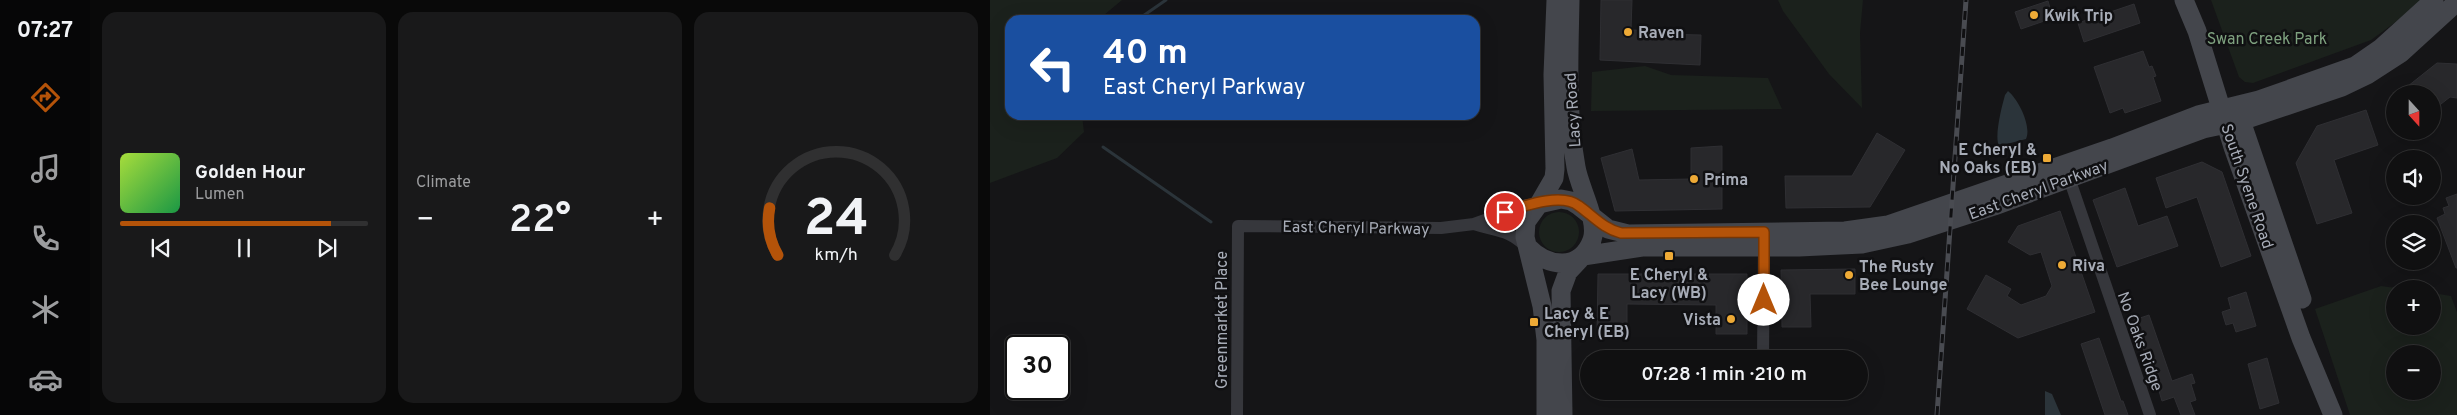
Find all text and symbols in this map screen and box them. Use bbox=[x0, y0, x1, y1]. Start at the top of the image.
place label: Kwik Trip bbox=[2044, 7, 2113, 27]
marker: Kwik Trip bbox=[2028, 9, 2040, 21]
text: 07:27 bbox=[17, 18, 73, 45]
place label: Raven bbox=[1638, 24, 1685, 44]
marker: Raven bbox=[1622, 26, 1634, 38]
park label: Swan Creek Park bbox=[2207, 30, 2327, 50]
text: 40 m bbox=[1103, 32, 1188, 76]
icon: left bbox=[1020, 35, 1085, 100]
street label: Lacy Road bbox=[1561, 72, 1587, 148]
text: East Cheryl Parkway bbox=[1103, 75, 1305, 102]
icon: directions bbox=[28, 80, 63, 115]
north arrow bbox=[2386, 85, 2441, 140]
map controls bbox=[2386, 85, 2441, 400]
street label: South Syene Road bbox=[2215, 122, 2277, 252]
place label: E Cheryl & No Oaks (EB) bbox=[1939, 141, 2037, 179]
button: sound bbox=[2386, 150, 2441, 205]
icon: music bbox=[28, 151, 63, 186]
marker: E Cheryl & No Oaks (EB) bbox=[2041, 152, 2053, 164]
street label: East Cheryl Parkway bbox=[1966, 156, 2111, 225]
text: Golden Hour bbox=[195, 161, 306, 185]
place label: Prima bbox=[1704, 171, 1748, 191]
text: Climate bbox=[416, 173, 471, 193]
marker: Prima bbox=[1688, 173, 1700, 185]
text: Lumen bbox=[195, 185, 245, 205]
text: 24 bbox=[803, 188, 869, 254]
pin bbox=[1484, 191, 1526, 233]
text: 22° bbox=[509, 197, 571, 246]
icon: arrive bbox=[1491, 198, 1519, 226]
text: − bbox=[416, 203, 434, 239]
text: + bbox=[646, 203, 664, 239]
button: layers bbox=[2386, 215, 2441, 270]
street label: East Cheryl Parkway bbox=[1282, 218, 1430, 240]
icon: phone bbox=[28, 221, 63, 256]
icon: previous bbox=[147, 234, 175, 262]
icon: pause bbox=[230, 234, 258, 262]
icon: next bbox=[313, 234, 341, 262]
text: km/h bbox=[814, 244, 858, 267]
marker: E Cheryl & Lacy (WB) bbox=[1663, 250, 1675, 262]
street label: Greenmarket Place bbox=[1213, 251, 1233, 389]
place label: Riva bbox=[2072, 257, 2105, 277]
place label: The Rusty Bee Lounge bbox=[1859, 258, 1948, 296]
marker: Riva bbox=[2056, 259, 2068, 271]
place label: E Cheryl & Lacy (WB) bbox=[1630, 266, 1708, 304]
marker: The Rusty Bee Lounge bbox=[1843, 269, 1855, 281]
position arrow bbox=[1737, 273, 1789, 325]
button: + bbox=[2386, 280, 2441, 335]
street label: No Oaks Ridge bbox=[2112, 289, 2166, 394]
icon: climate bbox=[28, 292, 63, 327]
place label: Lacy & E Cheryl (EB) bbox=[1544, 305, 1630, 343]
place label: Vista bbox=[1683, 311, 1721, 331]
marker: Vista bbox=[1725, 313, 1737, 325]
marker: Lacy & E Cheryl (EB) bbox=[1528, 316, 1540, 328]
speed limit sign: 30 bbox=[1005, 335, 1070, 400]
button: − bbox=[2386, 345, 2441, 400]
icon: car bbox=[28, 362, 63, 397]
text: 07:28 · 1 min · 210 m bbox=[1641, 363, 1807, 387]

